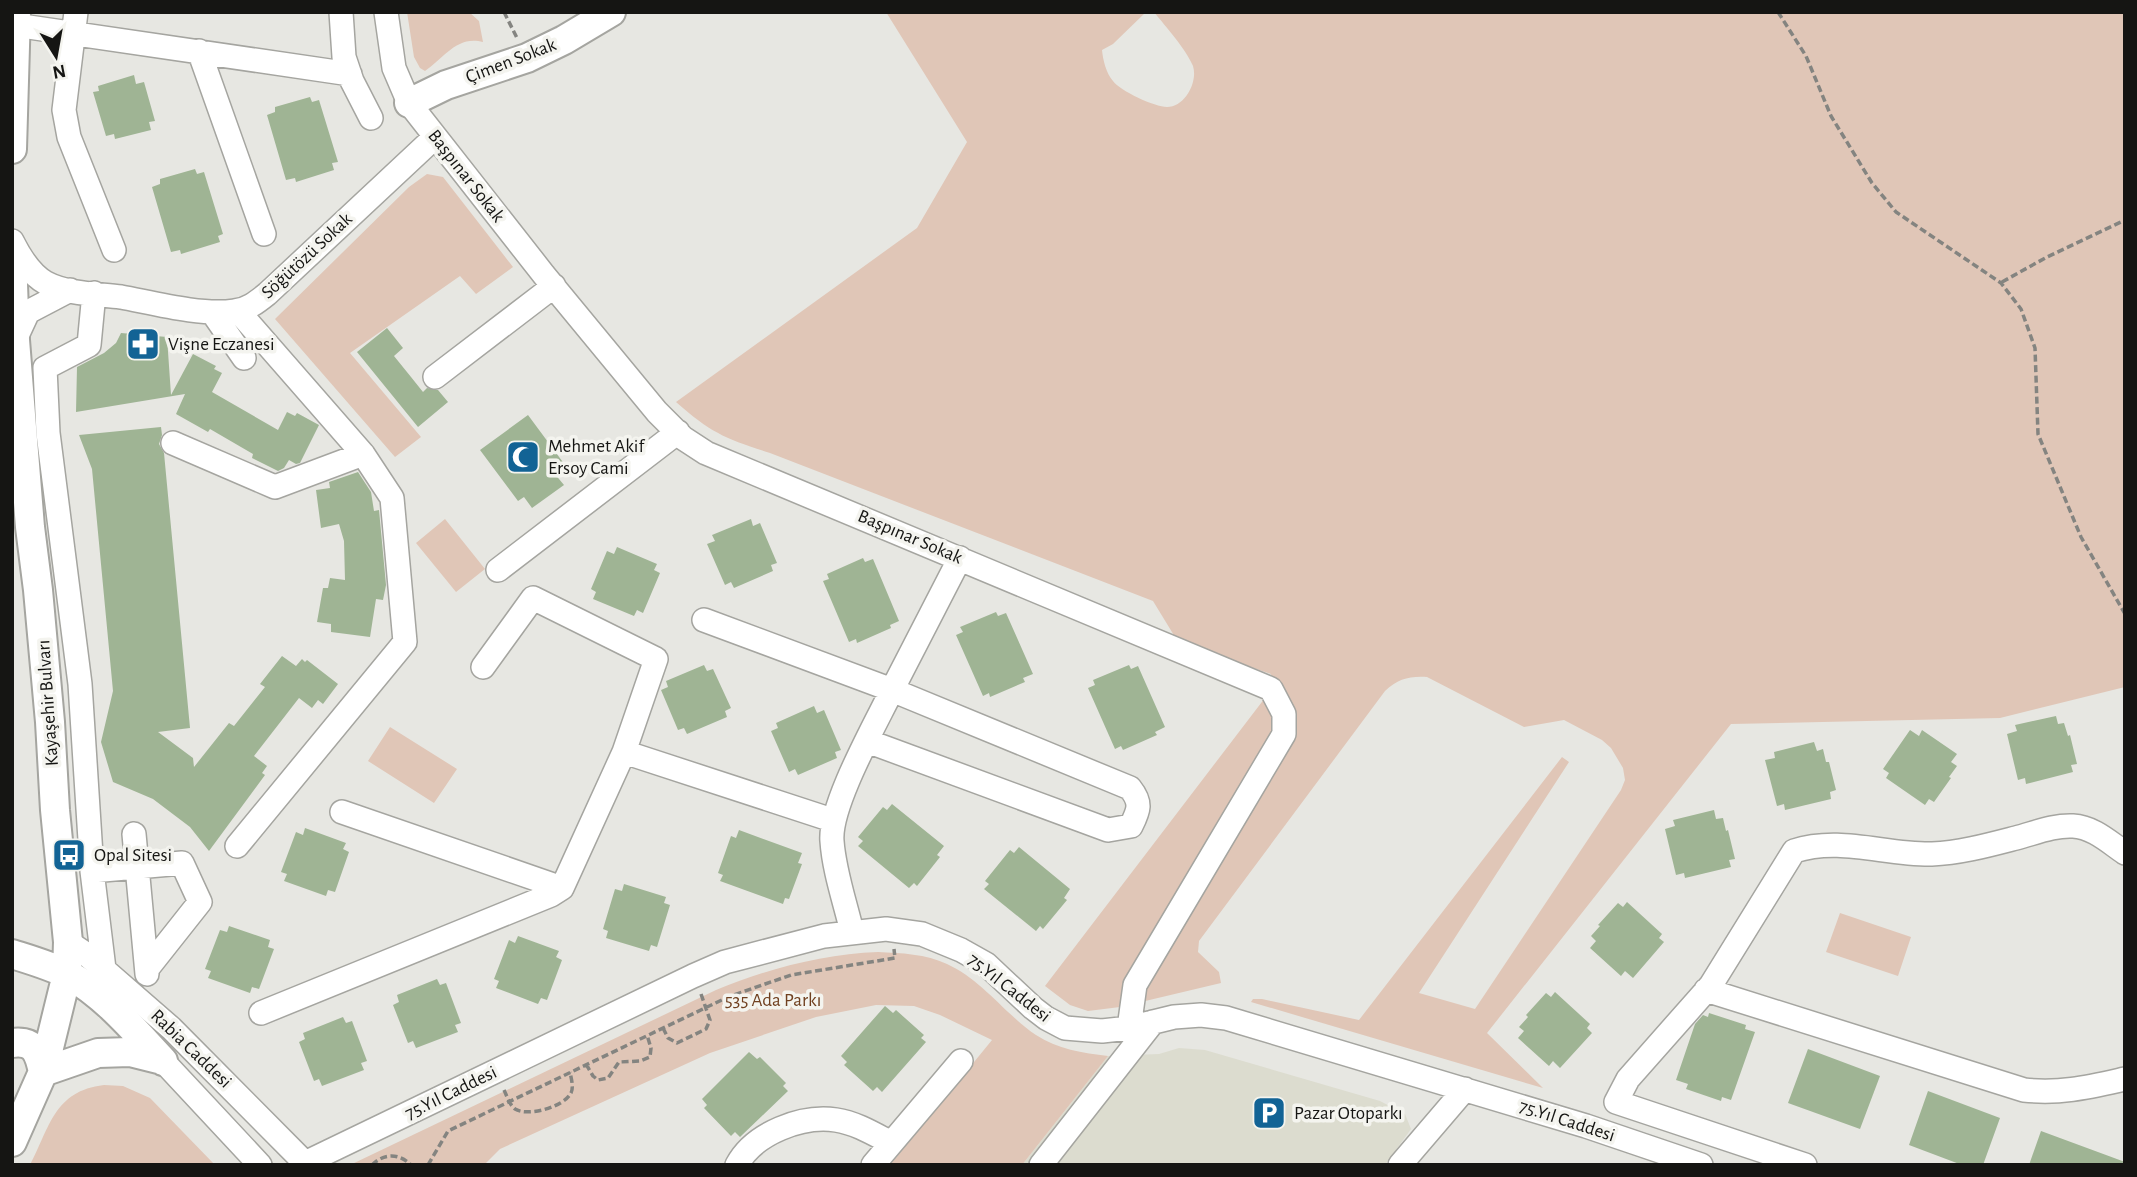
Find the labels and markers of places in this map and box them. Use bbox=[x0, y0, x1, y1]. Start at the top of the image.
pharmacy icon: Vişne Eczanesi bbox=[124, 325, 162, 363]
place label: Vişne Eczanesi bbox=[168, 335, 275, 354]
place label: Mehmet Akif Ersoy Cami bbox=[548, 437, 645, 478]
mosque icon: Mehmet Akif Ersoy Cami bbox=[504, 438, 542, 476]
bus stop icon: Opal Sitesi bbox=[50, 836, 88, 874]
place label: Opal Sitesi bbox=[94, 846, 172, 865]
parking icon: Pazar Otoparkı bbox=[1250, 1094, 1288, 1132]
place label: Pazar Otoparkı bbox=[1294, 1104, 1403, 1123]

